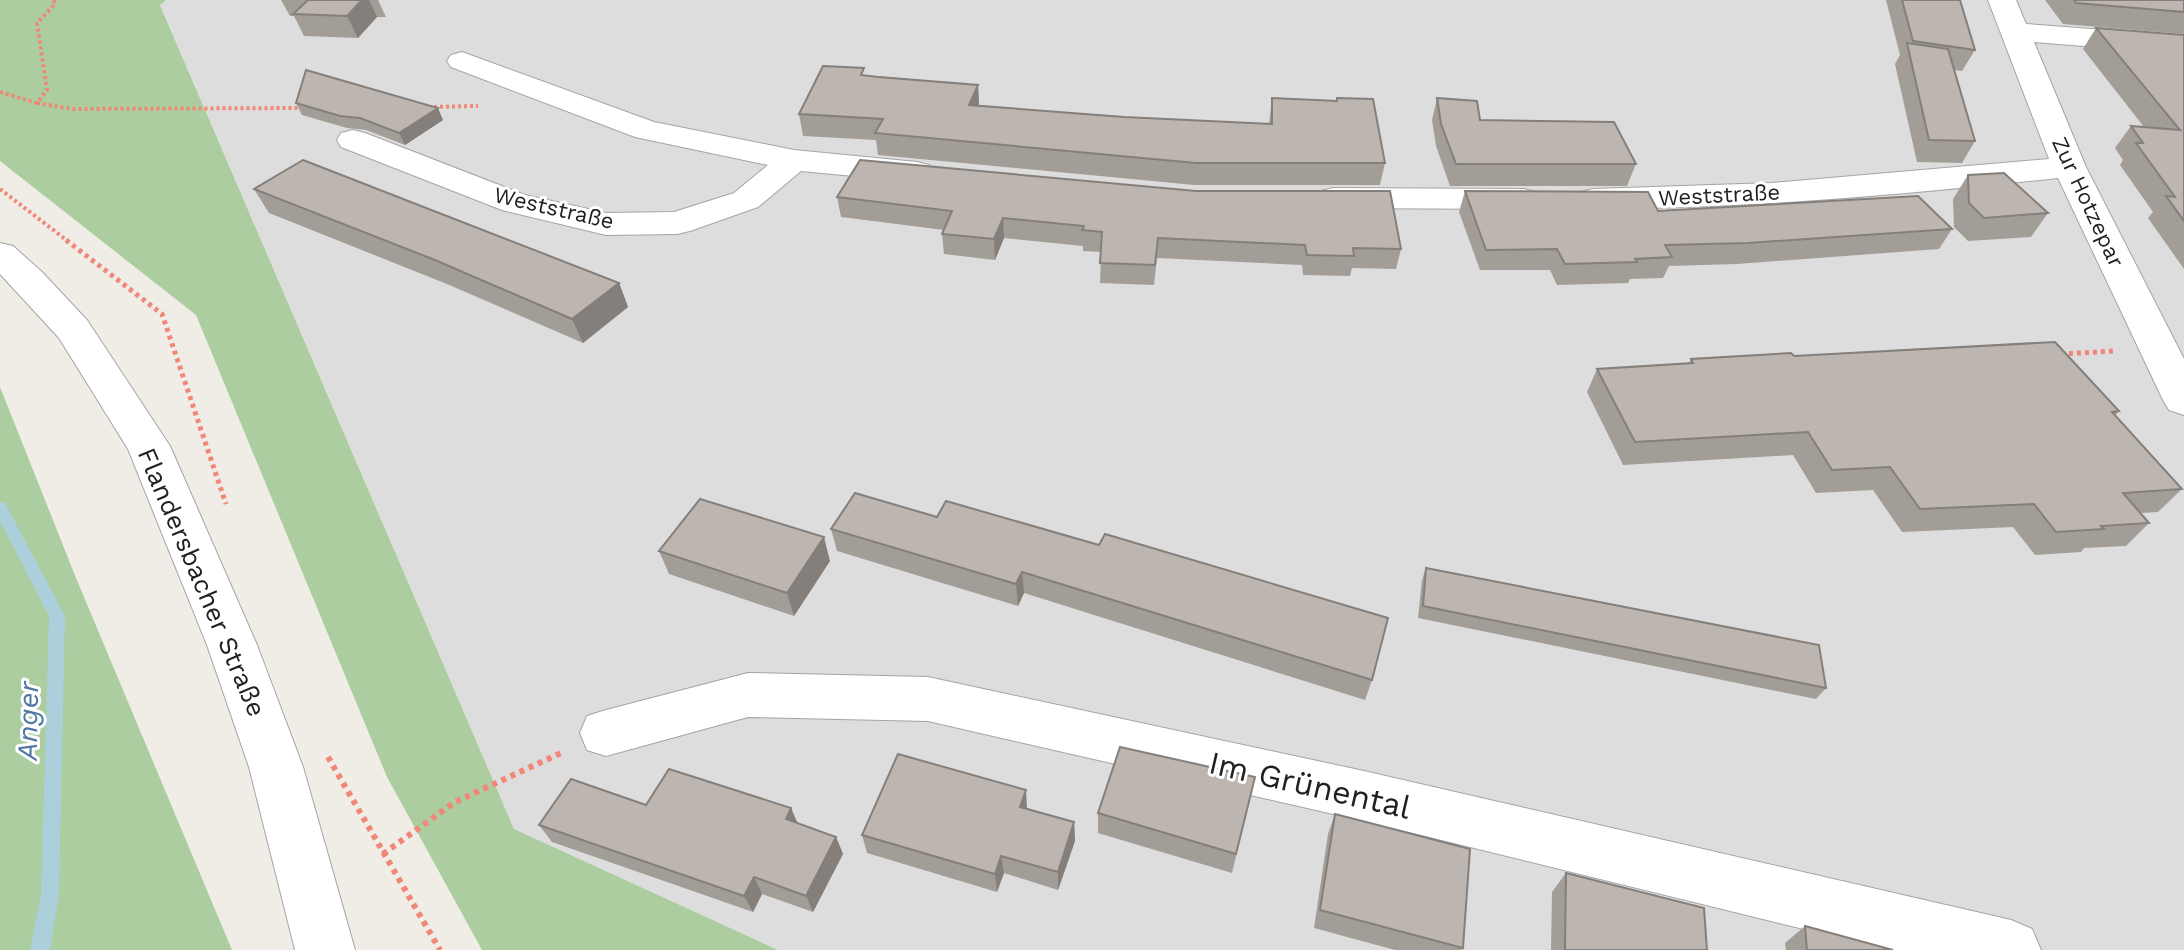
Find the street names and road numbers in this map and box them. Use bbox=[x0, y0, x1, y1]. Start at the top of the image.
street label: Zur Hotzepar bbox=[2047, 133, 2129, 271]
street label: Weststraße bbox=[1657, 179, 1781, 211]
street label: Weststraße bbox=[492, 182, 616, 234]
street label: Flandersbacher Straße bbox=[132, 443, 272, 721]
street label: Im Grünental bbox=[1205, 743, 1415, 827]

